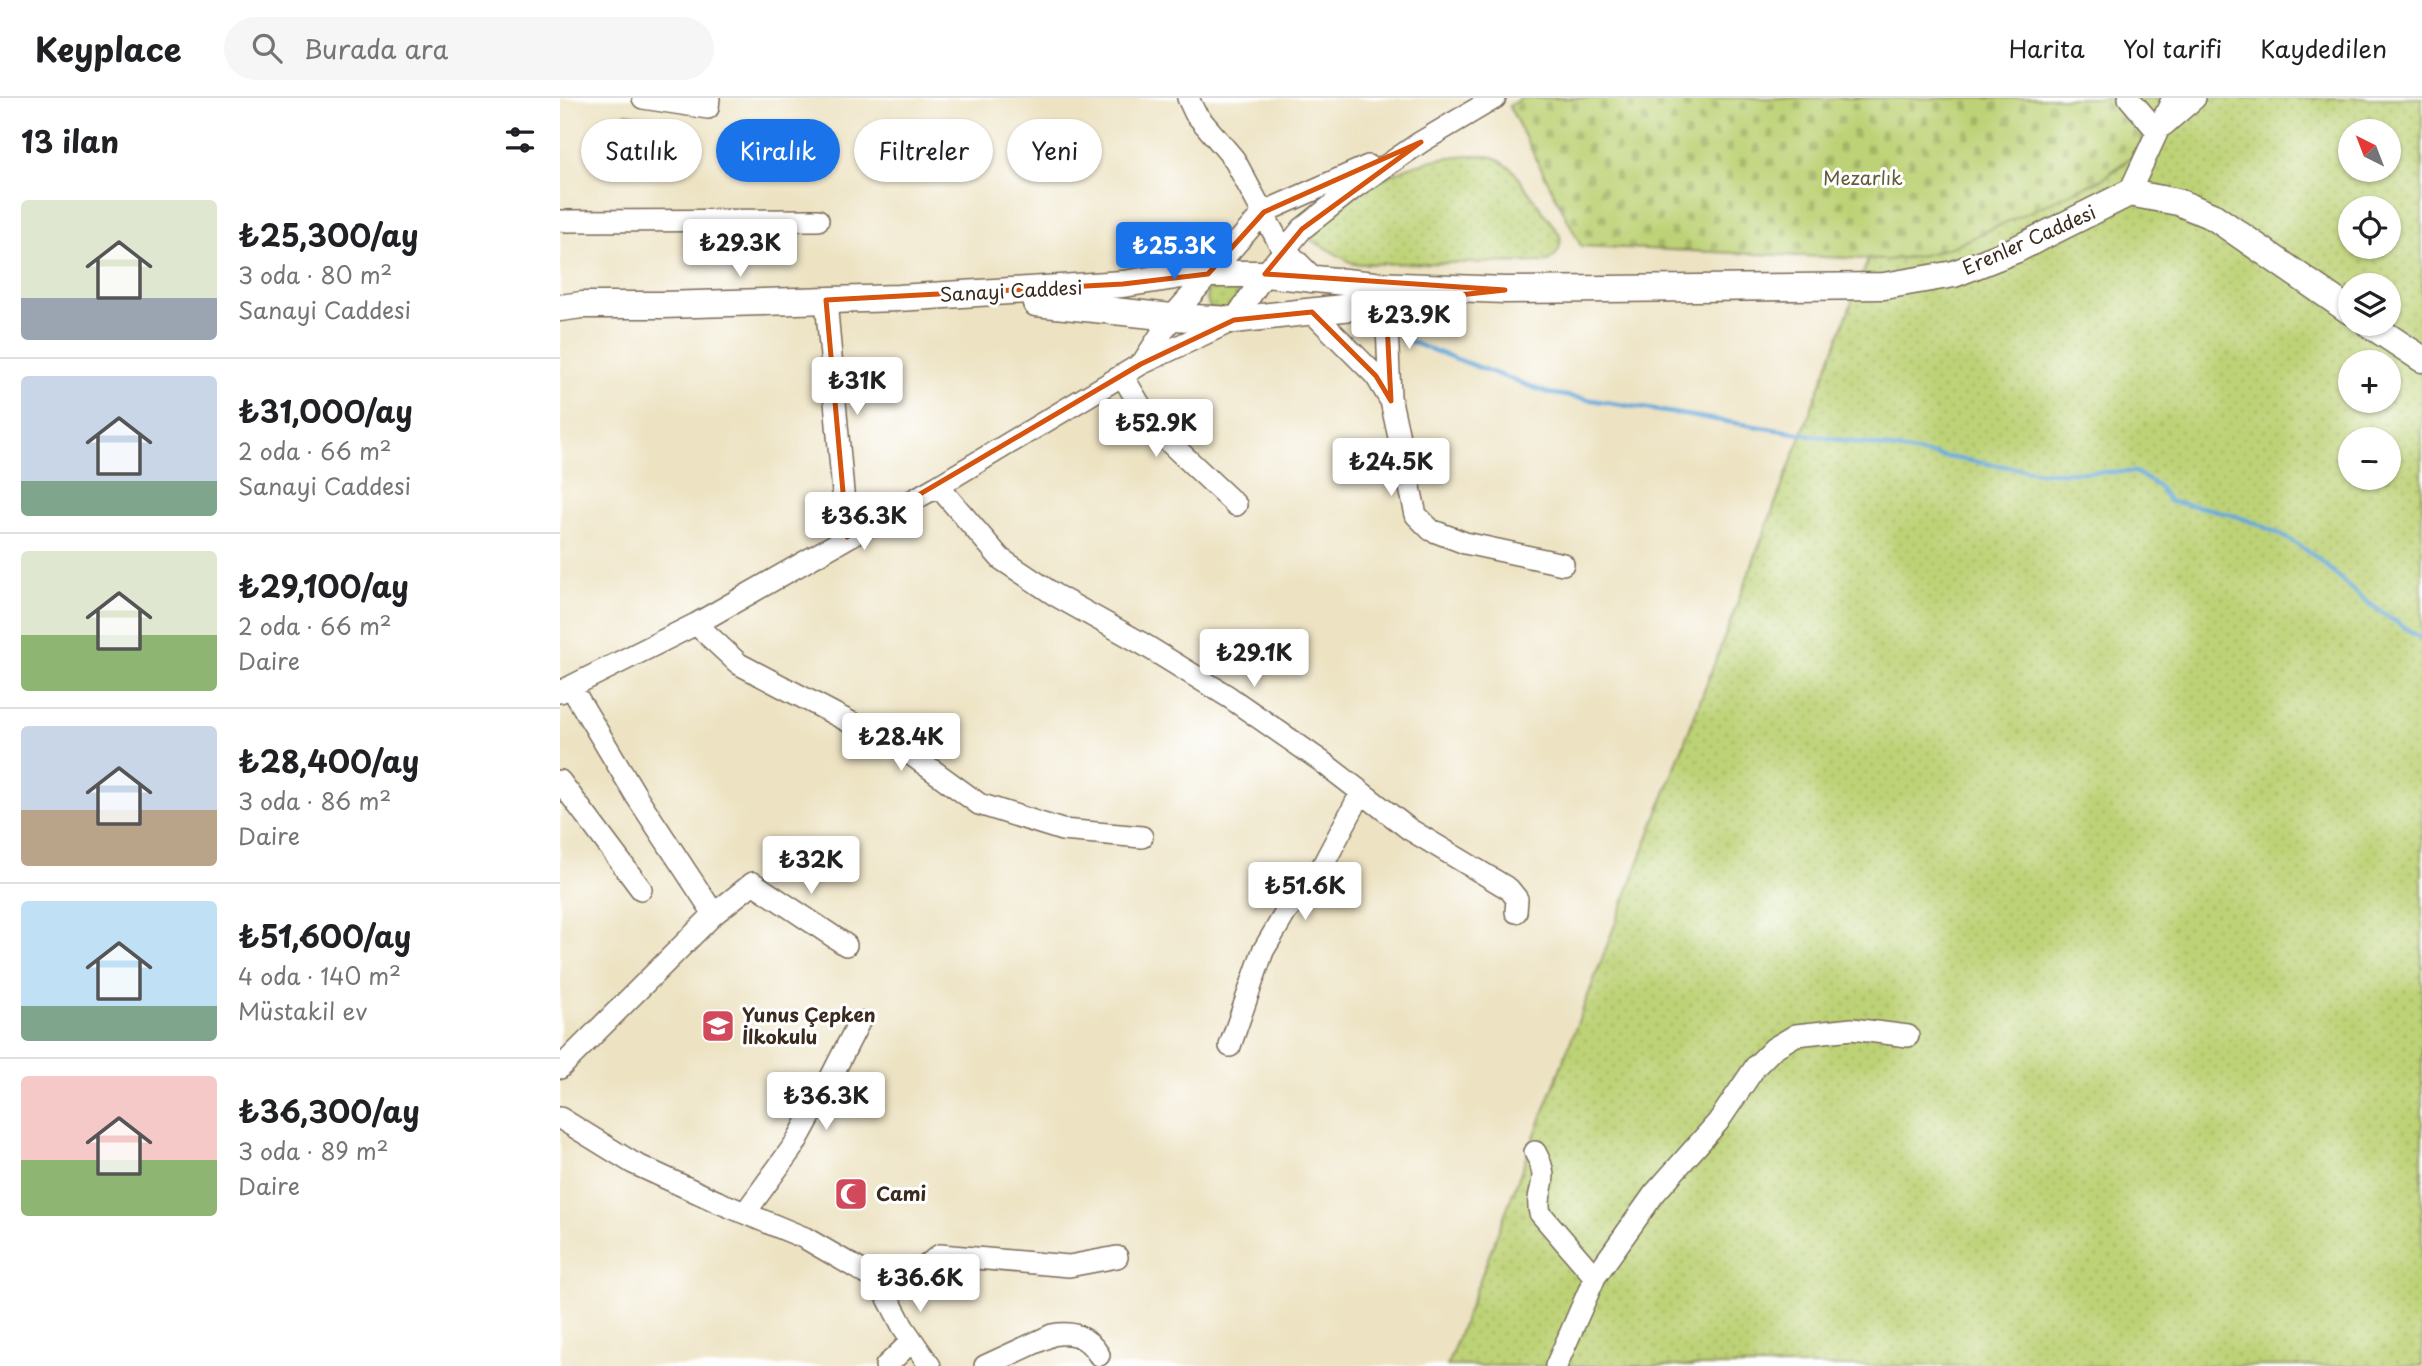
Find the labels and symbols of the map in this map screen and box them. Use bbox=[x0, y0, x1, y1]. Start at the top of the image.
north arrow bbox=[2338, 119, 2401, 182]
park label: Mezarlık bbox=[1823, 163, 1903, 191]
street label: Erenler Caddesi bbox=[1957, 197, 2100, 281]
pin: ₺29.3K bbox=[683, 220, 797, 279]
pin: ₺25.3K bbox=[1117, 222, 1231, 282]
street label: Sanayi Caddesi bbox=[939, 272, 1083, 308]
pin: ₺23.9K bbox=[1352, 292, 1466, 351]
pin: ₺31K bbox=[816, 358, 898, 417]
pin: ₺52.9K bbox=[1099, 400, 1213, 459]
pin: ₺24.5K bbox=[1334, 438, 1448, 498]
pin: ₺36.3K bbox=[807, 492, 921, 552]
pin: ₺29.1K bbox=[1197, 630, 1311, 689]
pin: ₺28.4K bbox=[844, 714, 958, 773]
pin: ₺32K bbox=[770, 836, 852, 896]
pin: ₺51.6K bbox=[1248, 862, 1362, 922]
place label: Yunus Çepken İlkokulu bbox=[742, 1000, 876, 1050]
school or university icon: Yunus Çepken İlkokulu bbox=[699, 1007, 737, 1045]
pin: ₺36.3K bbox=[769, 1072, 883, 1132]
mosque icon: Cami bbox=[832, 1175, 870, 1213]
place label: Cami bbox=[876, 1179, 926, 1207]
pin: ₺36.6K bbox=[863, 1254, 977, 1314]

